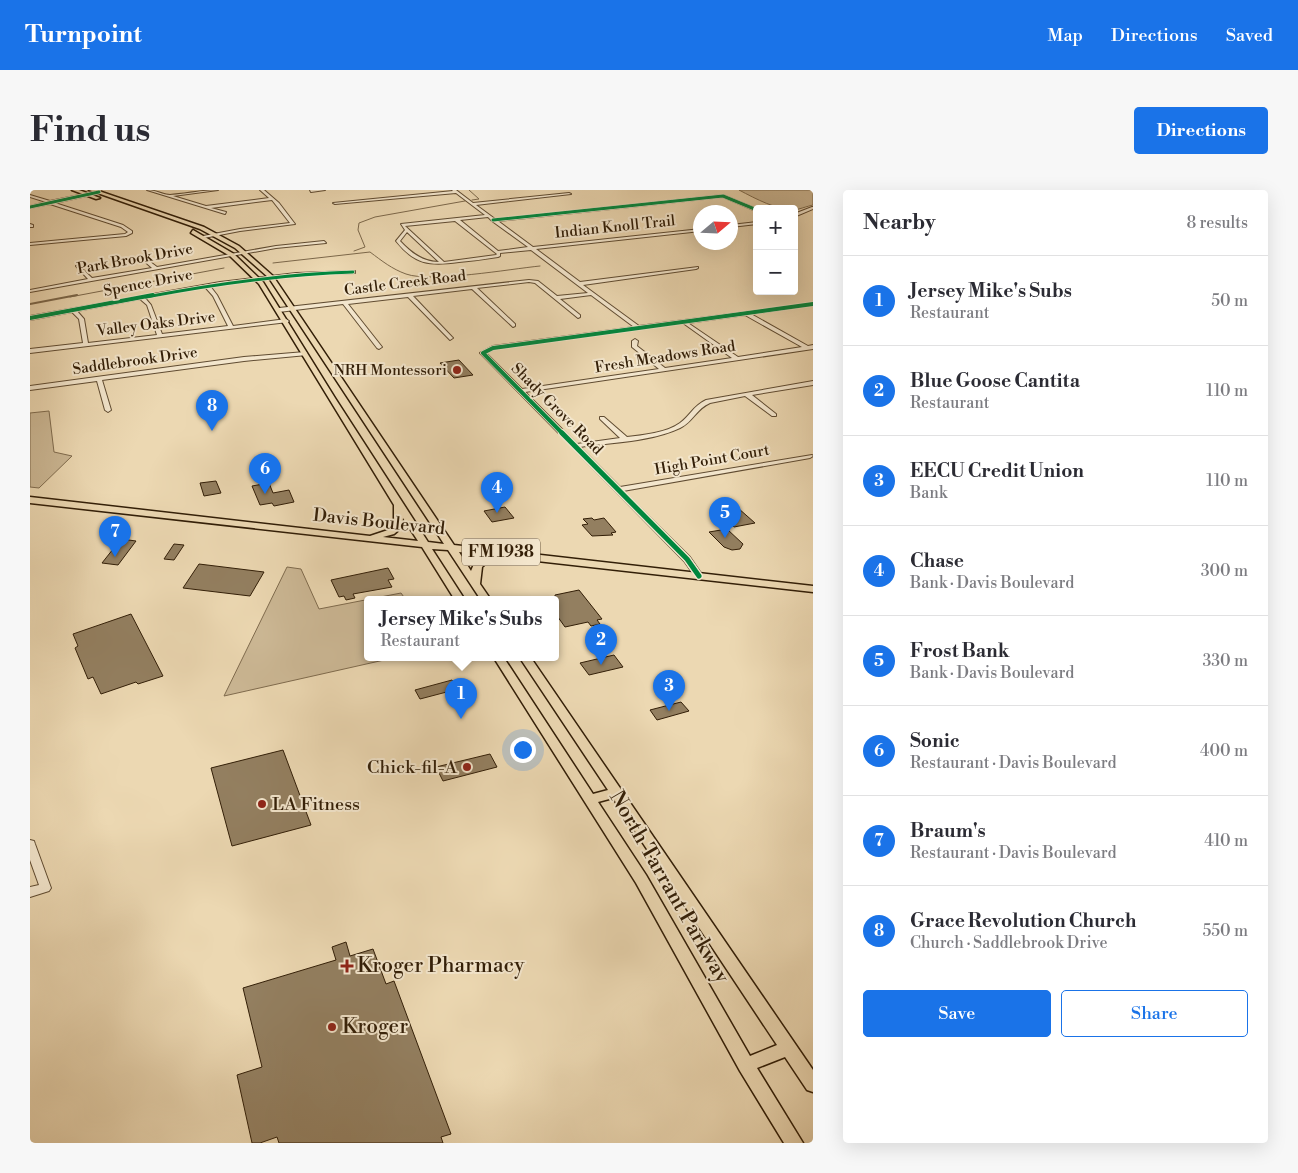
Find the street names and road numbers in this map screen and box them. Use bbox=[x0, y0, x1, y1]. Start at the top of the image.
street label: Indian Knoll Trail bbox=[554, 211, 677, 243]
street label: Park Brook Drive bbox=[76, 239, 194, 279]
street label: Spence Drive bbox=[102, 265, 194, 301]
street label: Castle Creek Road bbox=[343, 266, 468, 300]
street label: Valley Oaks Drive bbox=[95, 307, 216, 341]
street label: Fresh Meadows Road bbox=[593, 336, 737, 378]
street label: Saddlebrook Drive bbox=[71, 343, 199, 379]
street label: Shady Grove Road bbox=[507, 359, 607, 459]
street label: High Point Court bbox=[653, 440, 772, 479]
street label: Davis Boulevard bbox=[312, 504, 447, 540]
road number: FM 1938 bbox=[462, 538, 540, 566]
street label: North Tarrant Parkway bbox=[603, 786, 735, 989]

